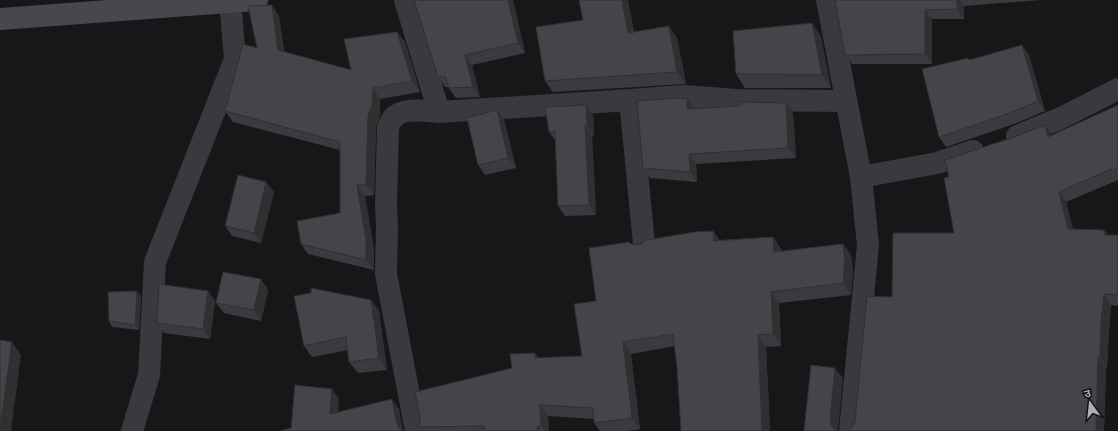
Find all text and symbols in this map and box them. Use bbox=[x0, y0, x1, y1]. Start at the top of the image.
north arrow bbox=[1070, 383, 1110, 423]
text: उ bbox=[1083, 387, 1093, 401]

